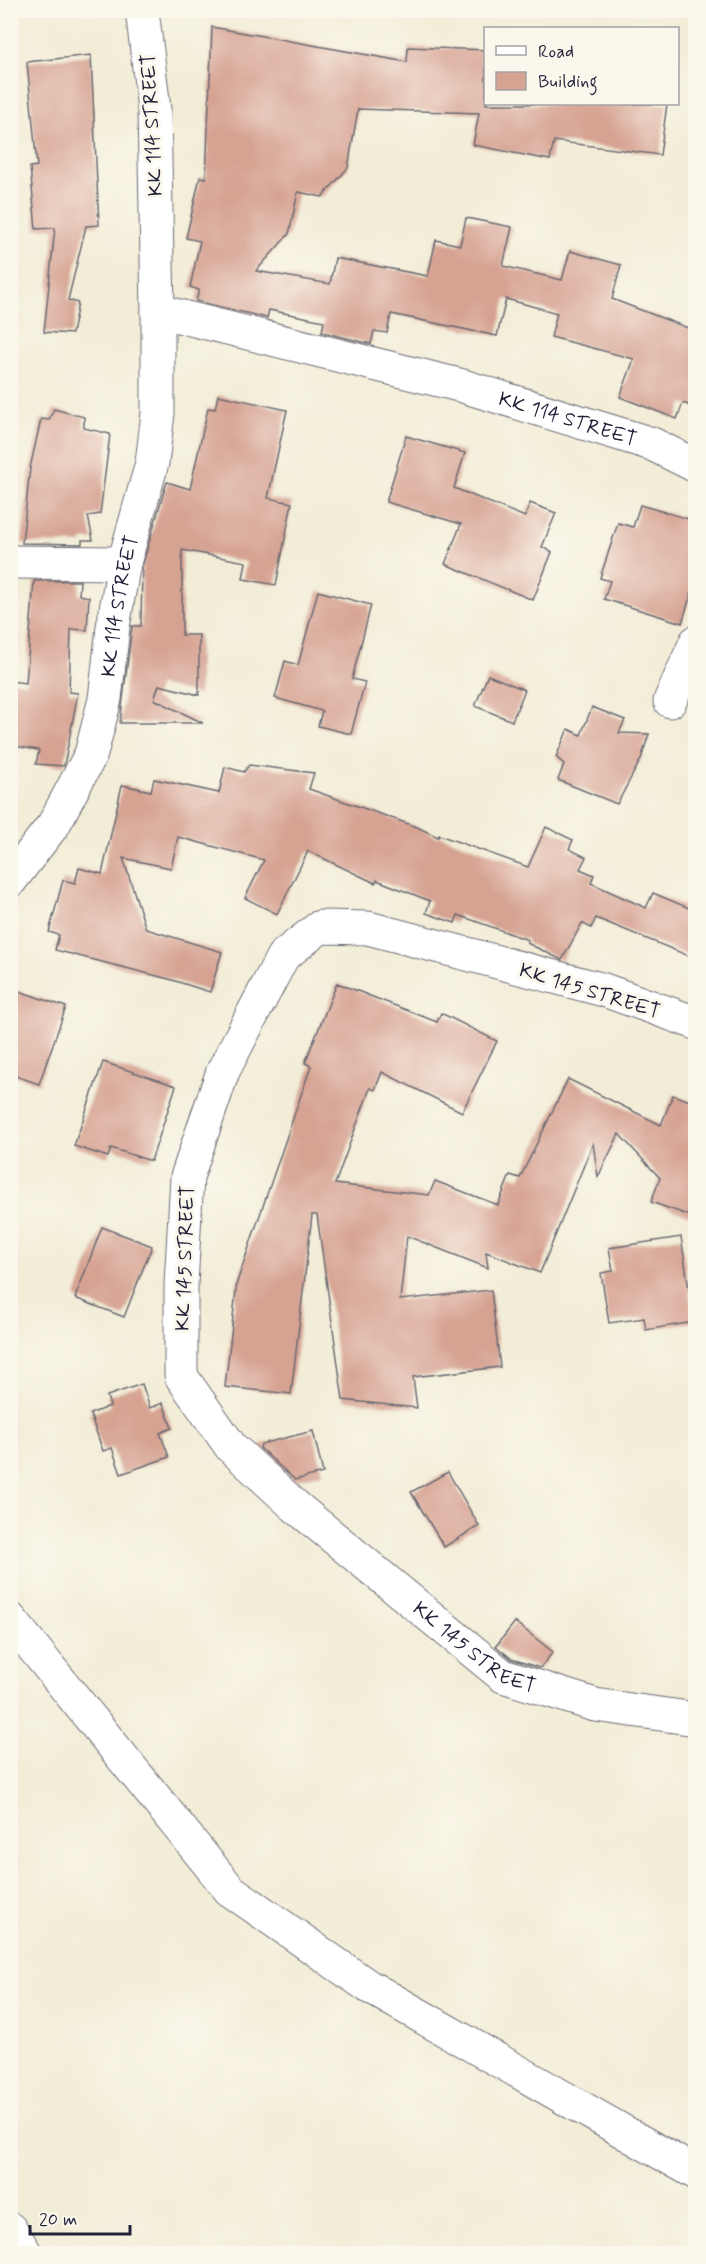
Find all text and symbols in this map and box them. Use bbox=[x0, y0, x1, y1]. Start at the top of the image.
legend bbox=[484, 27, 679, 105]
text: Road bbox=[538, 40, 574, 64]
street label: KK 114 STREET bbox=[135, 53, 170, 197]
text: Building bbox=[538, 70, 598, 96]
street label: KK 114 STREET bbox=[495, 386, 640, 454]
street label: KK 114 STREET bbox=[96, 533, 146, 678]
street label: KK 145 STREET bbox=[516, 957, 663, 1026]
street label: KK 145 STREET bbox=[169, 1185, 202, 1331]
street label: KK 145 STREET bbox=[407, 1596, 539, 1701]
scale bar bbox=[30, 2198, 130, 2236]
text: 20 m bbox=[39, 2208, 77, 2232]

